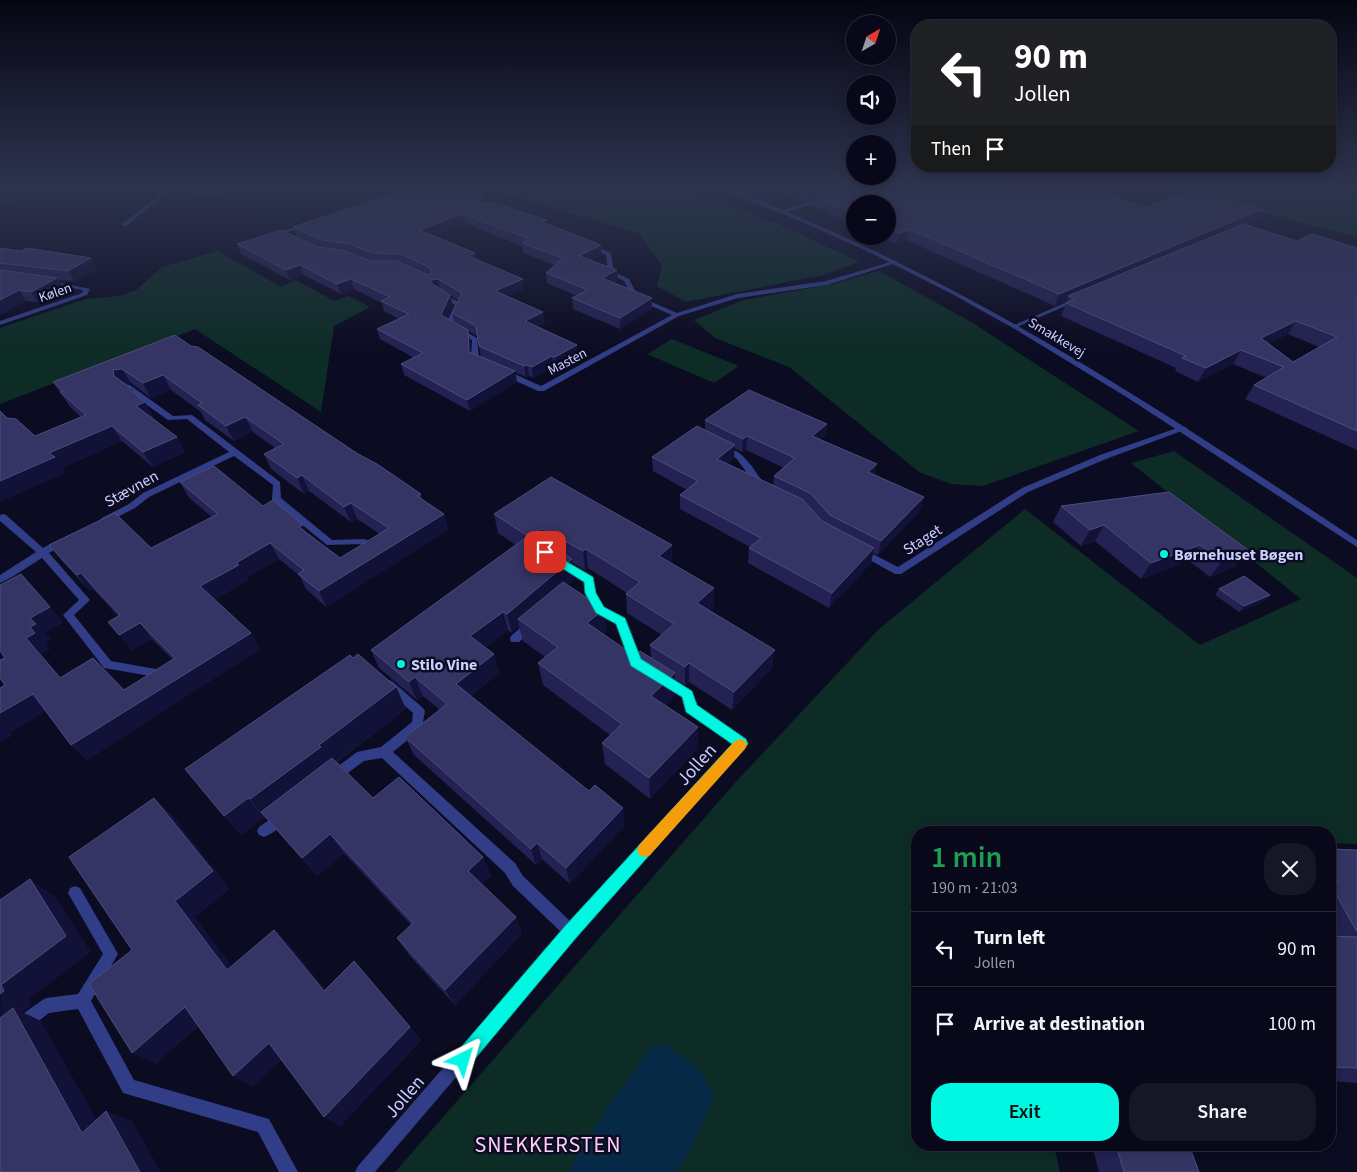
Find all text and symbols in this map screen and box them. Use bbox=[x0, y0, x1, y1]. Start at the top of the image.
north arrow bbox=[846, 15, 896, 65]
map controls bbox=[846, 15, 896, 245]
text: 90 m bbox=[1014, 32, 1088, 82]
icon: left bbox=[931, 40, 996, 105]
button: sound bbox=[846, 75, 896, 125]
text: Jollen bbox=[1014, 78, 1071, 110]
button: + bbox=[846, 135, 896, 185]
icon: arrive bbox=[981, 135, 1009, 163]
text: Then bbox=[931, 136, 971, 163]
button: − bbox=[846, 195, 896, 245]
street label: Kølen bbox=[36, 278, 75, 308]
street label: Smakkevej bbox=[1024, 313, 1089, 363]
street label: Masten bbox=[544, 343, 591, 381]
street label: Stævnen bbox=[100, 465, 162, 513]
street label: Staget bbox=[899, 519, 947, 561]
pin bbox=[524, 531, 566, 573]
icon: arrive bbox=[531, 538, 559, 566]
place label: Børnehuset Bøgen bbox=[1174, 544, 1303, 566]
marker: Børnehuset Bøgen bbox=[1158, 548, 1170, 560]
place label: Stilo Vine bbox=[411, 654, 477, 676]
marker: Stilo Vine bbox=[395, 658, 407, 670]
street label: Jollen bbox=[671, 738, 724, 792]
text: 1 min bbox=[931, 836, 1002, 879]
button: close bbox=[1264, 843, 1316, 895]
text: 190 m · 21:03 bbox=[931, 877, 1018, 899]
text: Turn left bbox=[974, 925, 1045, 952]
icon: left bbox=[931, 935, 959, 963]
text: 90 m bbox=[1278, 936, 1316, 963]
text: Jollen bbox=[974, 952, 1015, 974]
icon: arrive bbox=[931, 1010, 959, 1038]
text: Arrive at destination bbox=[974, 1011, 1145, 1038]
text: 100 m bbox=[1268, 1011, 1316, 1038]
position arrow bbox=[436, 1033, 488, 1085]
street label: Jollen bbox=[379, 1070, 431, 1124]
button: Exit bbox=[931, 1083, 1119, 1141]
button: Share bbox=[1129, 1083, 1316, 1141]
district label: SNEKKERSTEN bbox=[475, 1129, 621, 1161]

